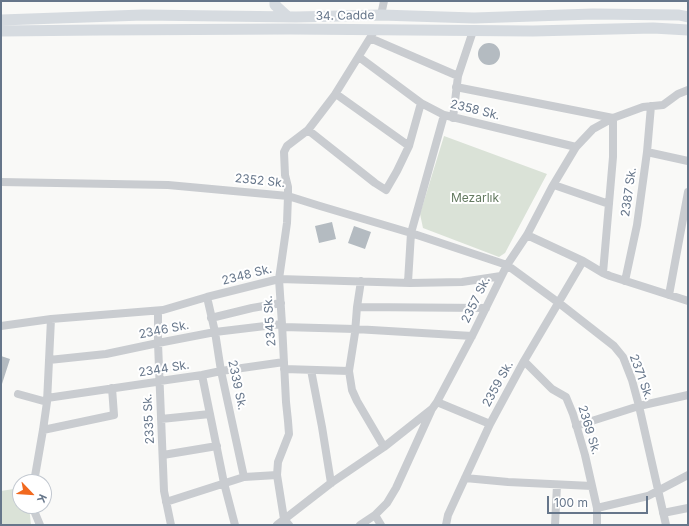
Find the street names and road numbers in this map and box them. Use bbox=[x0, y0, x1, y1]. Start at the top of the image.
street label: 34. Cadde bbox=[315, 8, 375, 24]
street label: 2358 Sk. bbox=[449, 97, 501, 123]
street label: 2387 Sk. bbox=[618, 166, 640, 218]
street label: 2352 Sk. bbox=[234, 171, 286, 191]
street label: 2348 Sk. bbox=[221, 262, 273, 288]
street label: 2357 Sk. bbox=[459, 274, 493, 326]
street label: 2345 Sk. bbox=[261, 295, 279, 347]
street label: 2346 Sk. bbox=[138, 318, 190, 342]
street label: 2371 Sk. bbox=[626, 352, 656, 402]
street label: 2344 Sk. bbox=[138, 358, 190, 380]
street label: 2359 Sk. bbox=[479, 358, 517, 410]
street label: 2339 Sk. bbox=[225, 359, 249, 411]
street label: 2335 Sk. bbox=[140, 393, 158, 445]
street label: 2369 Sk. bbox=[575, 404, 603, 456]

